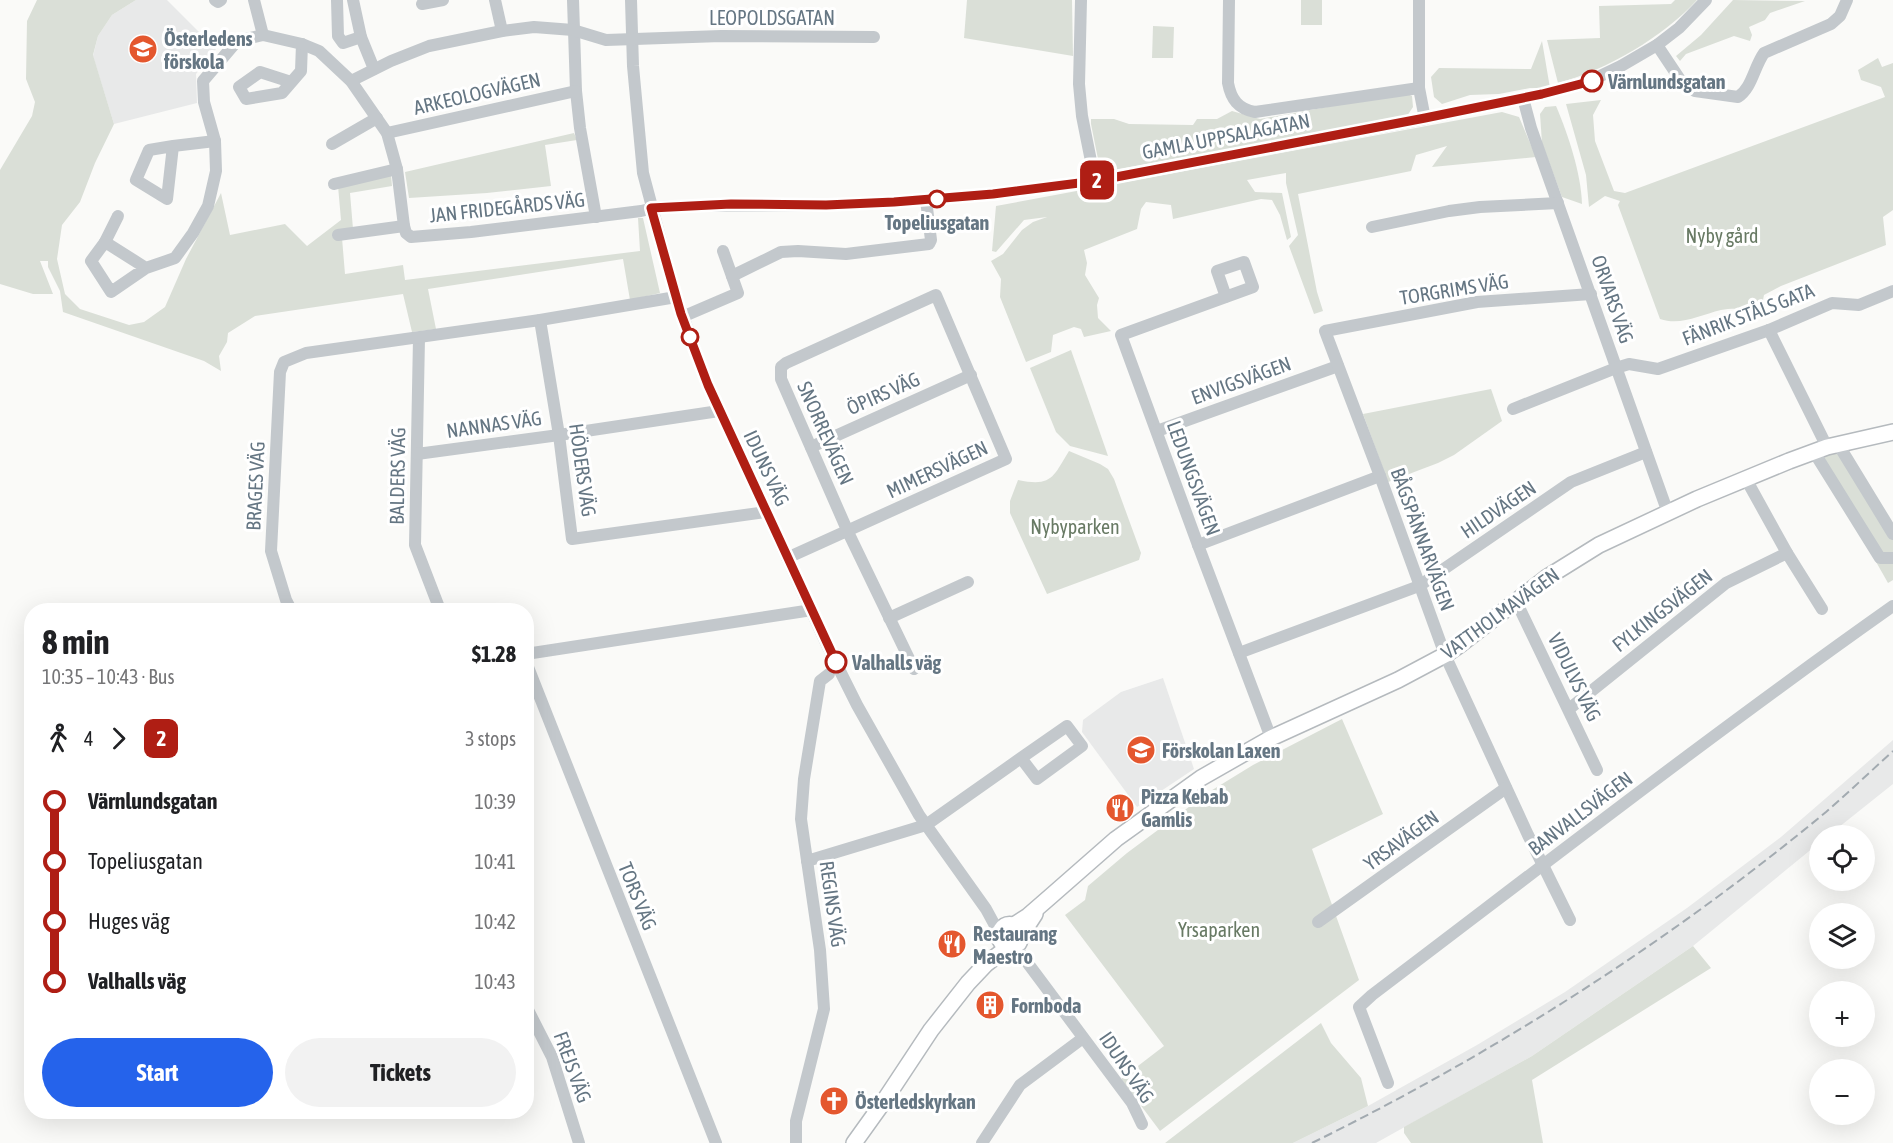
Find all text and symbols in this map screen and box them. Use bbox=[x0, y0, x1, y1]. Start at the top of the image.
street label: LEOPOLDSGATAN bbox=[709, 6, 835, 29]
place label: Österledens förskola bbox=[163, 27, 253, 73]
school or university icon: Österledens förskola bbox=[127, 33, 159, 65]
street label: ARKEOLOGVÄGEN bbox=[411, 67, 543, 119]
marker: Värnlundsgatan bbox=[1581, 70, 1603, 92]
place label: Värnlundsgatan bbox=[1607, 70, 1726, 93]
street label: GAMLA UPPSALAGATAN bbox=[1140, 108, 1312, 164]
line badge: 2 bbox=[1078, 160, 1116, 200]
text: 2 bbox=[1092, 168, 1102, 192]
street label: JAN FRIDEGÅRDS VÄG bbox=[428, 187, 586, 227]
marker: Topeliusgatan bbox=[928, 190, 946, 208]
place label: Topeliusgatan bbox=[885, 211, 989, 234]
park label: Nyby gård bbox=[1685, 224, 1759, 247]
street label: ORVARS VÄG bbox=[1587, 252, 1639, 346]
street label: TORGRIMS VÄG bbox=[1398, 269, 1510, 309]
street label: FÄNRIK STÅLS GATA bbox=[1679, 278, 1817, 350]
unlabelled marker bbox=[681, 328, 699, 346]
street label: ENVIGSVÄGEN bbox=[1188, 351, 1294, 409]
street label: ÖPIRS VÄG bbox=[843, 367, 923, 419]
street label: SNORREVÄGEN bbox=[793, 378, 859, 488]
street label: NANNAS VÄG bbox=[445, 406, 543, 442]
street label: LEDUNGSVÄGEN bbox=[1163, 418, 1225, 538]
street label: HÖDERS VÄG bbox=[565, 422, 601, 518]
street label: BALDERS VÄG bbox=[385, 427, 409, 525]
street label: IDUNS VÄG bbox=[739, 427, 795, 509]
street label: MIMERSVÄGEN bbox=[883, 436, 991, 502]
street label: BRAGES VÄG bbox=[241, 441, 269, 531]
street label: BÅGSPÄNNARVÄGEN bbox=[1386, 464, 1460, 614]
street label: HILDVÄGEN bbox=[1456, 476, 1540, 542]
park label: Nybyparken bbox=[1030, 515, 1120, 538]
street label: VATTHOLMAVÄGEN bbox=[1437, 563, 1563, 663]
street label: FYLKINGSVÄGEN bbox=[1607, 564, 1717, 656]
text: 8 min bbox=[42, 623, 109, 661]
street label: VIDULVS VÄG bbox=[1544, 629, 1606, 725]
text: $1.28 bbox=[472, 641, 516, 667]
marker: Valhalls väg bbox=[825, 651, 847, 673]
place label: Valhalls väg bbox=[851, 651, 942, 674]
text: 10:35 – 10:43 · Bus bbox=[42, 665, 175, 688]
icon: walk bbox=[42, 722, 75, 755]
icon: forward bbox=[102, 722, 135, 755]
text: 2 bbox=[156, 726, 166, 750]
text: 4 bbox=[84, 727, 93, 750]
text: 3 stops bbox=[465, 727, 516, 750]
school or university icon: Förskolan Laxen bbox=[1125, 734, 1157, 766]
place label: Förskolan Laxen bbox=[1162, 739, 1281, 762]
street label: BANVALLSVÄGEN bbox=[1523, 766, 1637, 860]
place label: Pizza Kebab Gamlis bbox=[1141, 785, 1228, 831]
text: Värnlundsgatan bbox=[88, 788, 217, 814]
text: 10:39 bbox=[474, 790, 516, 813]
restaurant icon: Pizza Kebab Gamlis bbox=[1104, 792, 1136, 824]
street label: YRSAVÄGEN bbox=[1359, 805, 1443, 875]
map controls bbox=[1809, 825, 1875, 1125]
button: locate bbox=[1809, 825, 1875, 891]
text: Topeliusgatan bbox=[88, 848, 203, 874]
text: 10:41 bbox=[474, 850, 516, 873]
street label: TORS VÄG bbox=[614, 859, 662, 933]
street label: REGINS VÄG bbox=[816, 859, 850, 949]
button: layers bbox=[1809, 903, 1875, 969]
text: Huges väg bbox=[88, 908, 170, 934]
text: 10:42 bbox=[474, 910, 516, 933]
park label: Yrsaparken bbox=[1178, 918, 1260, 941]
place label: Restaurang Maestro bbox=[973, 922, 1057, 968]
restaurant icon: Restaurang Maestro bbox=[936, 928, 968, 960]
text: Valhalls väg bbox=[88, 968, 186, 994]
text: 10:43 bbox=[474, 970, 516, 993]
button: + bbox=[1809, 981, 1875, 1047]
building icon: Fornboda bbox=[974, 989, 1006, 1021]
place label: Fornboda bbox=[1011, 994, 1081, 1017]
street label: IDUNS VÄG bbox=[1095, 1027, 1159, 1107]
street label: FREJS VÄG bbox=[550, 1028, 596, 1106]
button: Start bbox=[42, 1038, 273, 1107]
button: Tickets bbox=[285, 1038, 516, 1107]
button: − bbox=[1809, 1059, 1875, 1125]
church icon: Österledskyrkan bbox=[818, 1085, 850, 1117]
place label: Österledskyrkan bbox=[855, 1090, 976, 1113]

